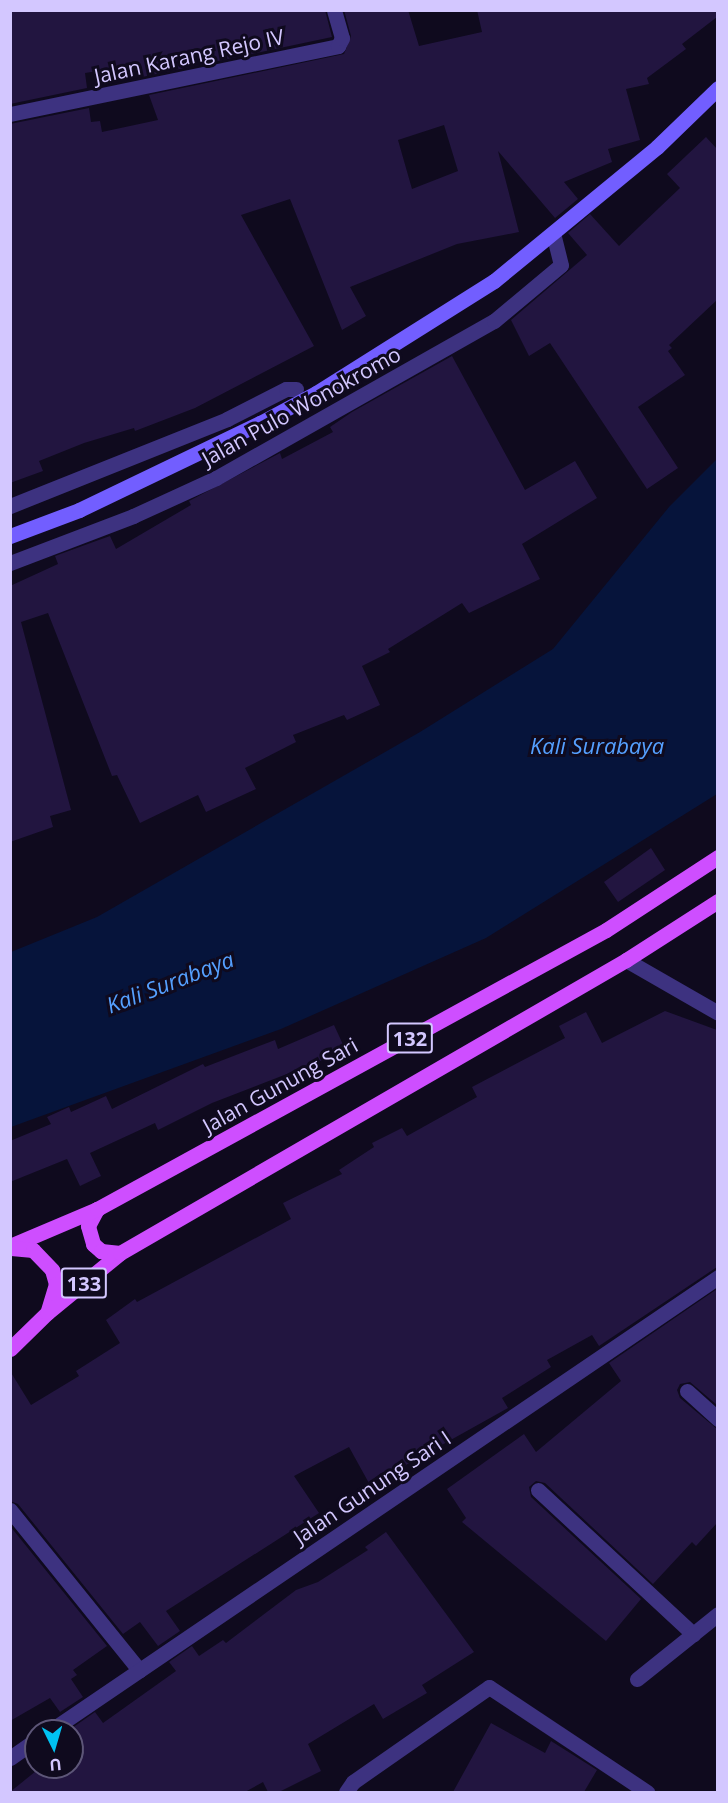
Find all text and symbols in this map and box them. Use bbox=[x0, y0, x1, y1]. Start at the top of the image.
street label: Jalan Karang Rejo IV bbox=[92, 24, 286, 88]
street label: Jalan Pulo Wonokromo bbox=[197, 341, 405, 471]
water label: Kali Surabaya bbox=[530, 733, 664, 759]
water label: Kali Surabaya bbox=[103, 946, 237, 1018]
road number: 132 bbox=[386, 1021, 434, 1055]
street label: Jalan Gunung Sari bbox=[198, 1032, 362, 1138]
road number: 133 bbox=[60, 1266, 108, 1300]
street label: Jalan Gunung Sari I bbox=[288, 1425, 456, 1549]
north arrow bbox=[24, 1719, 84, 1779]
text: U bbox=[48, 1753, 62, 1776]

